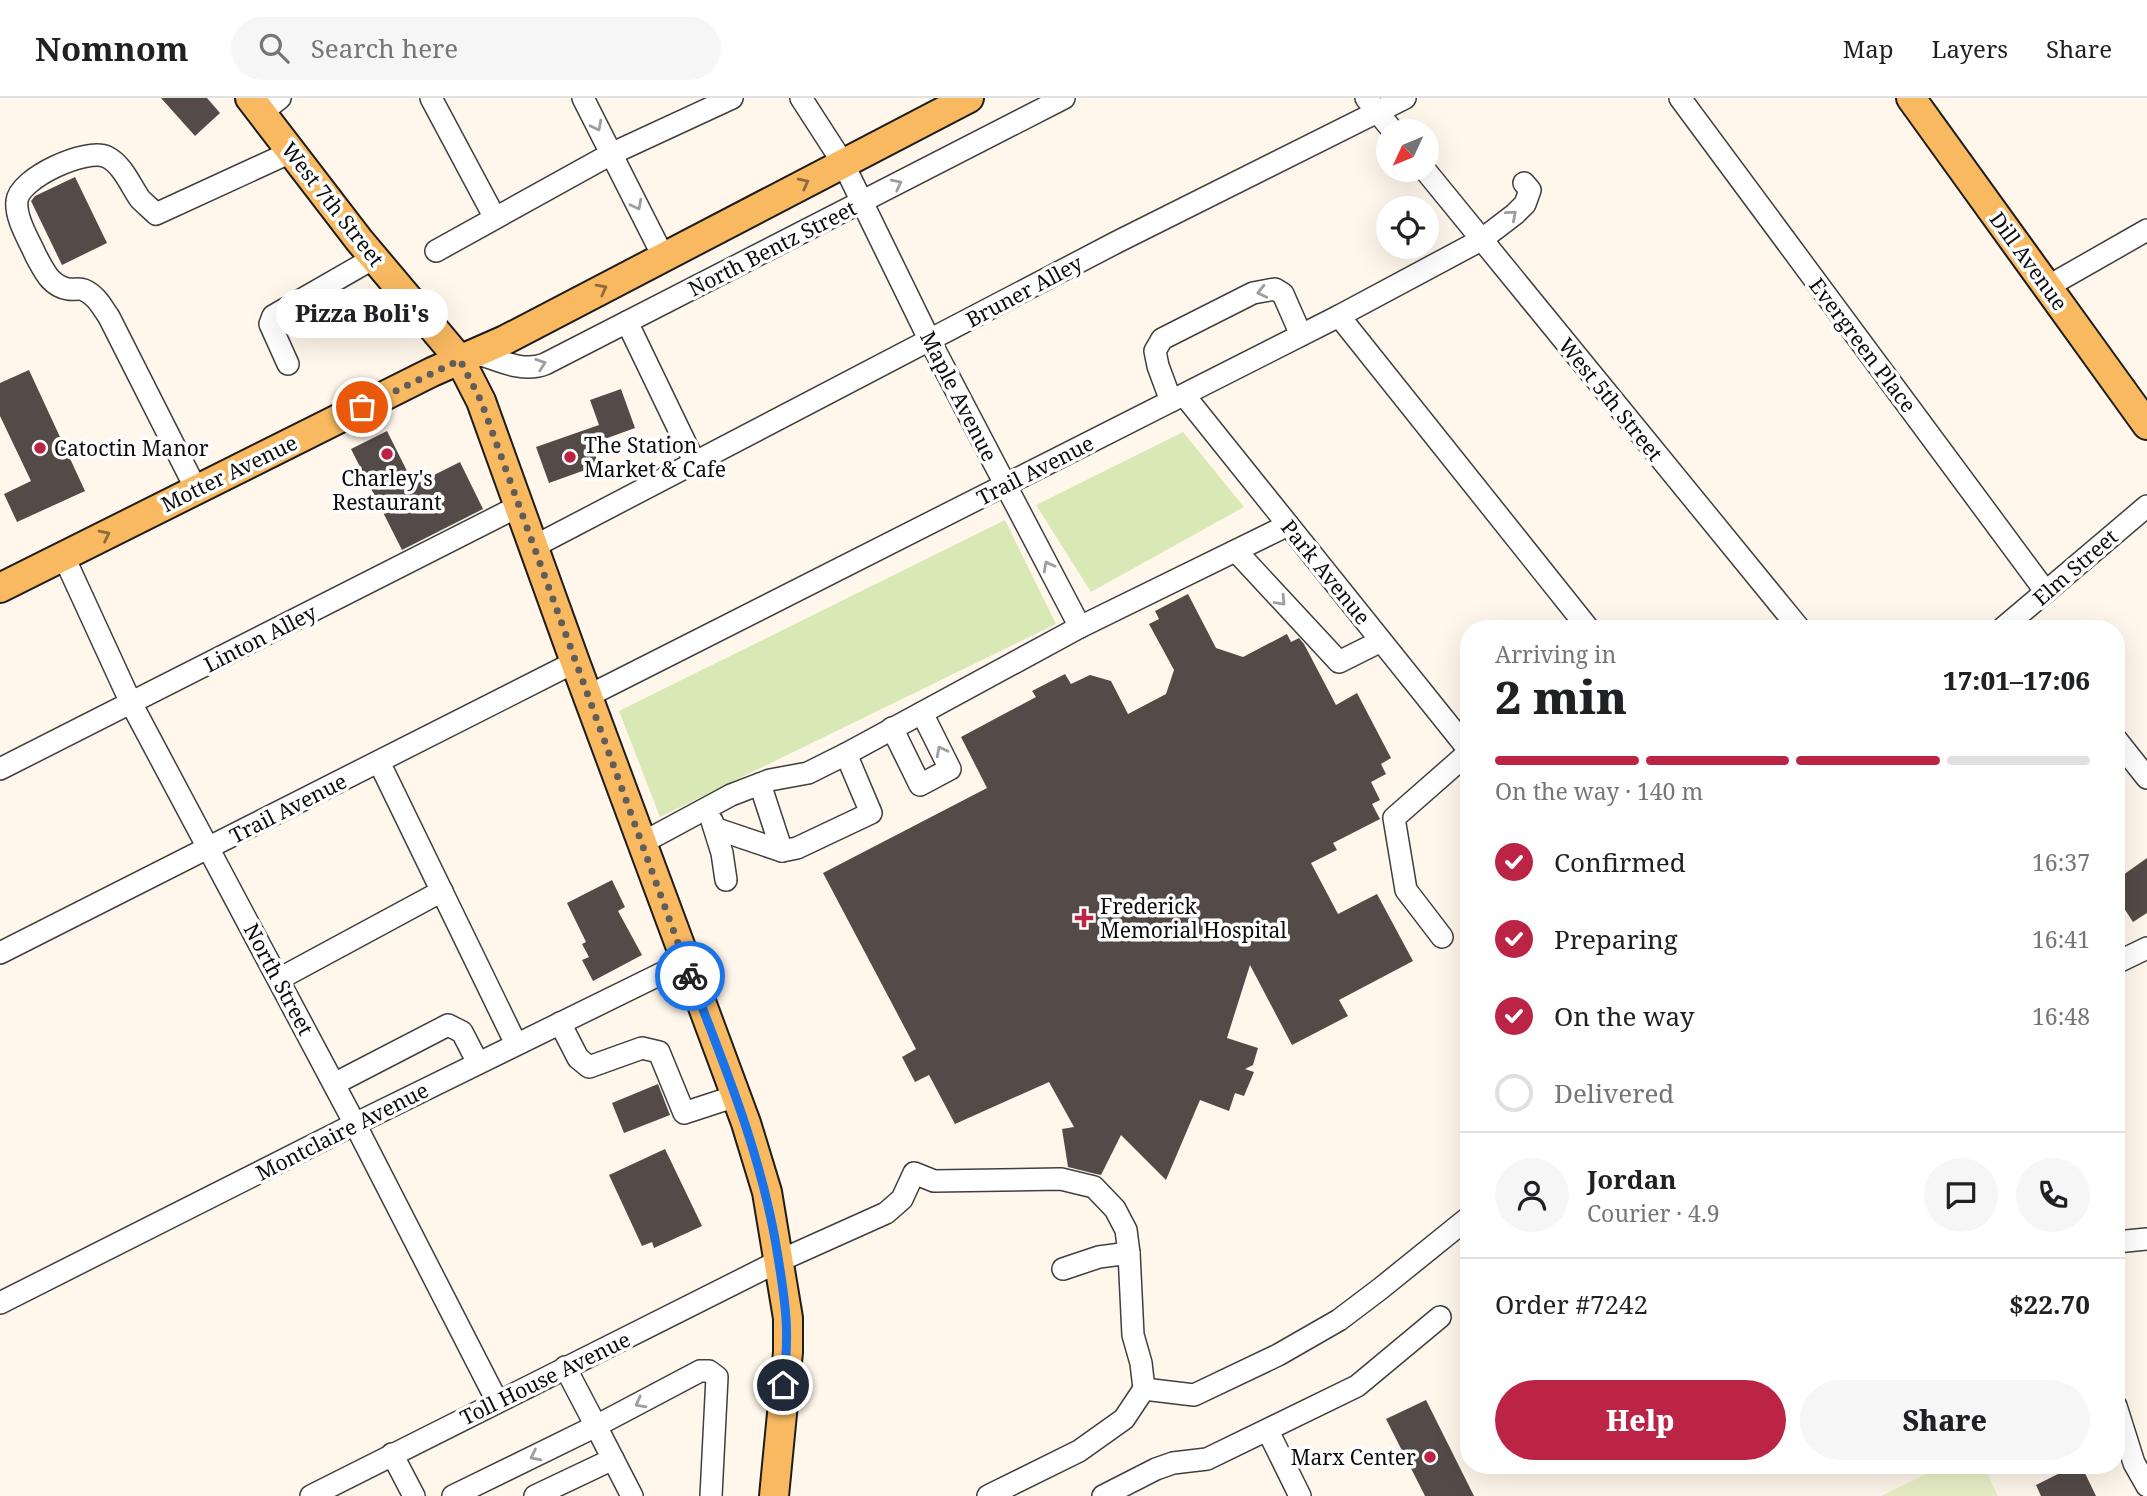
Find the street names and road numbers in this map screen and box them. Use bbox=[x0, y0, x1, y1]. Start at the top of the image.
street label: West 7th Street bbox=[276, 136, 390, 272]
street label: North Bentz Street bbox=[683, 194, 861, 302]
street label: Dill Avenue bbox=[1984, 206, 2074, 316]
street label: Bruner Alley bbox=[961, 249, 1087, 333]
street label: Evergreen Place bbox=[1803, 272, 1923, 418]
street label: Maple Avenue bbox=[914, 326, 1004, 466]
street label: West 5th Street bbox=[1553, 332, 1669, 466]
street label: Motter Avenue bbox=[156, 428, 302, 518]
street label: Trail Avenue bbox=[972, 428, 1098, 512]
street label: Park Avenue bbox=[1275, 514, 1377, 630]
street label: Elm Street bbox=[2027, 522, 2123, 612]
street label: Linton Alley bbox=[199, 598, 321, 678]
street label: Trail Avenue bbox=[225, 766, 351, 850]
street label: North Street bbox=[238, 918, 320, 1040]
street label: Montclaire Avenue bbox=[251, 1075, 433, 1187]
street label: Toll House Avenue bbox=[455, 1325, 635, 1431]

